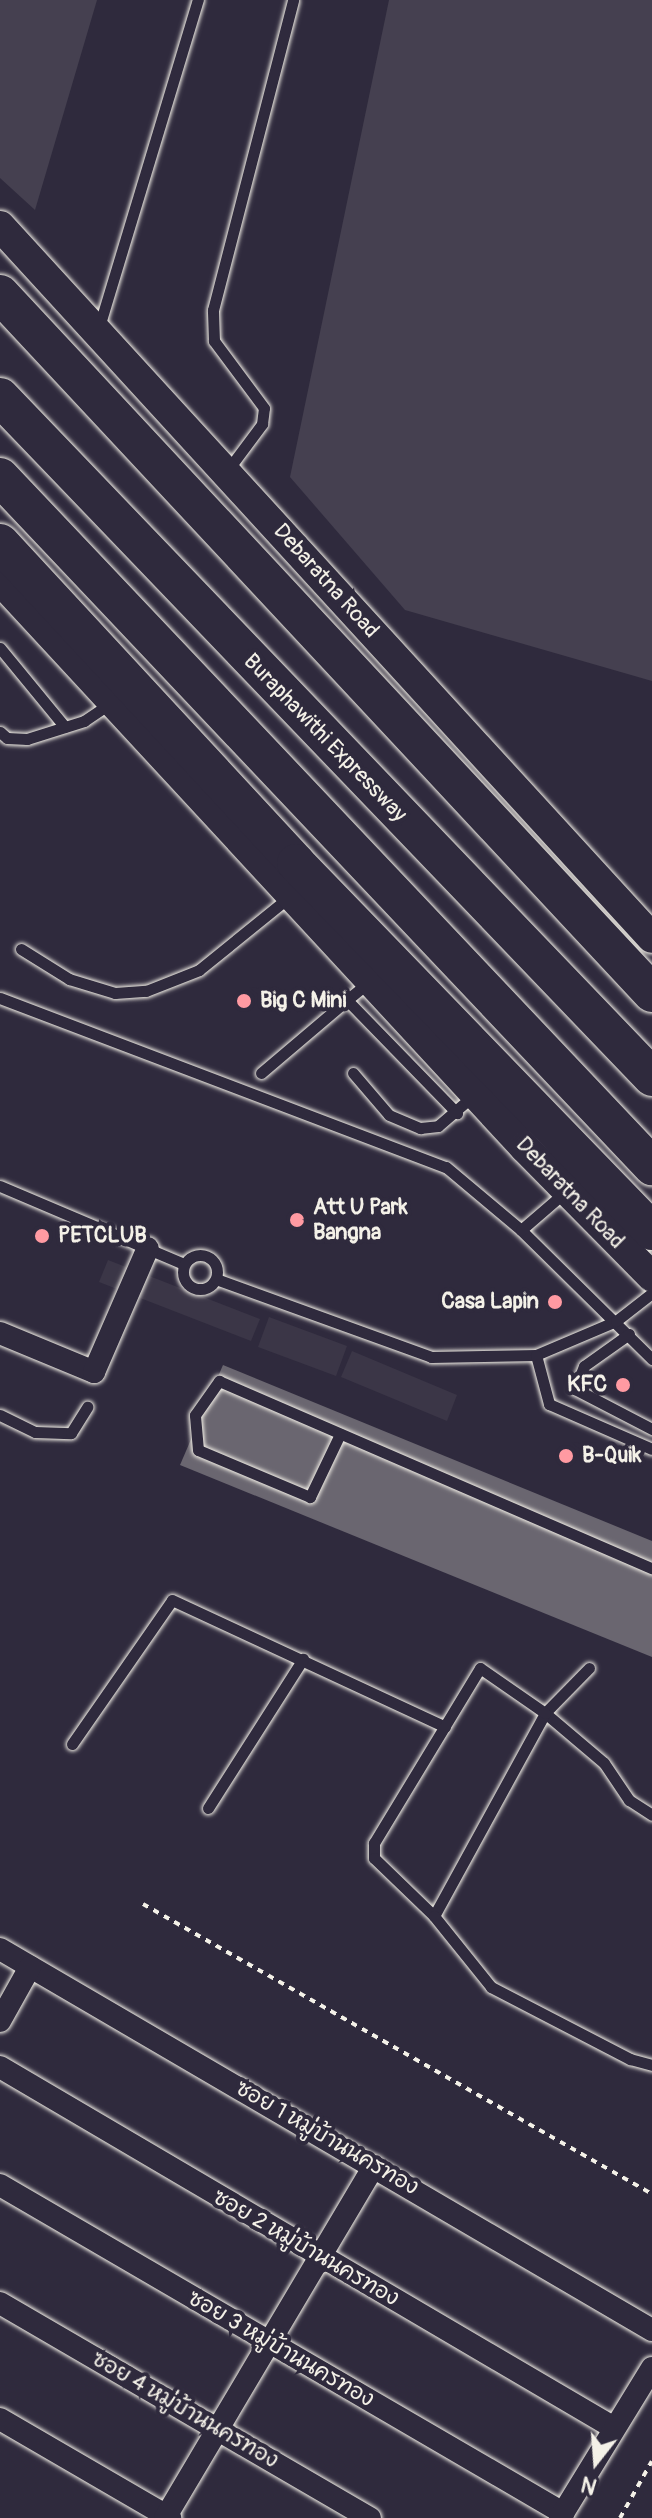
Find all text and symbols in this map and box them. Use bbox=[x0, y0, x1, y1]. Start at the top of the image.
street label: Debaratna Road bbox=[268, 518, 384, 644]
street label: Buraphawithi Expressway bbox=[238, 648, 412, 828]
place label: Big C Mini bbox=[260, 988, 346, 1014]
marker: Big C Mini bbox=[235, 992, 253, 1010]
street label: Debaratna Road bbox=[510, 1132, 630, 1254]
place label: Att U Park Bangna bbox=[313, 1194, 408, 1246]
marker: Att U Park Bangna bbox=[288, 1211, 306, 1229]
place label: PETCLUB bbox=[58, 1223, 147, 1249]
marker: PETCLUB bbox=[33, 1227, 51, 1245]
place label: Casa Lapin bbox=[441, 1289, 539, 1315]
marker: Casa Lapin bbox=[546, 1293, 564, 1311]
place label: KFC bbox=[567, 1372, 607, 1398]
marker: KFC bbox=[614, 1376, 632, 1394]
place label: B-Quik bbox=[582, 1443, 641, 1469]
marker: B-Quik bbox=[557, 1447, 575, 1465]
street label: ซอย 1 หมู่บ้านนครทอง bbox=[231, 2075, 423, 2201]
street label: ซอย 2 หมู่บ้านนครทอง bbox=[208, 2184, 404, 2312]
street label: ซอย 3 หมู่บ้านนครทอง bbox=[183, 2285, 379, 2413]
street label: ซอย 4 หมู่บ้านนครทอง bbox=[87, 2346, 283, 2474]
north arrow bbox=[556, 2422, 636, 2502]
text: N bbox=[578, 2469, 600, 2501]

